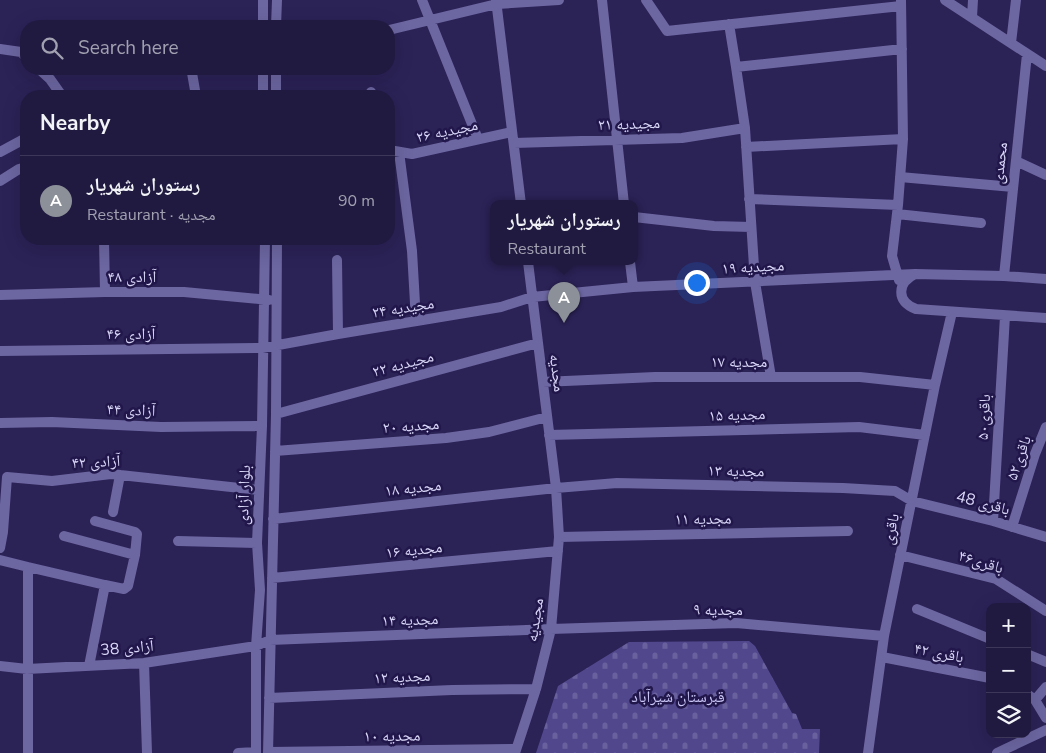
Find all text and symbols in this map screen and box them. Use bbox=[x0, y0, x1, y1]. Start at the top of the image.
search box bbox=[20, 20, 395, 75]
icon: search bbox=[38, 34, 66, 62]
text: Search here bbox=[78, 35, 179, 61]
text: Nearby bbox=[40, 109, 110, 137]
street label: مجیدیه ۲۱ bbox=[597, 112, 661, 136]
street label: مجیدیه ۲۶ bbox=[414, 114, 480, 148]
street label: محمدی bbox=[987, 141, 1013, 185]
text: رستوران شهریار bbox=[87, 172, 200, 198]
text: A bbox=[50, 190, 62, 212]
text: 90 m bbox=[338, 190, 375, 212]
popup bbox=[490, 200, 638, 265]
text: Restaurant · مجدیه bbox=[87, 204, 216, 226]
text: رستوران شهریار bbox=[507, 207, 621, 233]
text: Restaurant bbox=[507, 238, 586, 260]
street label: مجیدیه ۱۹ bbox=[721, 254, 785, 280]
street label: آزادی ۴۸ bbox=[108, 266, 157, 288]
your location bbox=[684, 270, 710, 296]
pin: A bbox=[548, 282, 580, 323]
street label: مجیدیه ۲۴ bbox=[370, 292, 436, 324]
street label: آزادی ۴۶ bbox=[107, 323, 156, 345]
street label: مجیدیه ۲۲ bbox=[370, 345, 436, 383]
street label: مجدیه ۱۷ bbox=[711, 351, 767, 373]
street label: مجدیه bbox=[544, 353, 570, 393]
street label: باقری۵۰ bbox=[972, 394, 996, 440]
street label: آزادی ۴۴ bbox=[106, 398, 157, 422]
street label: مجدیه ۱۵ bbox=[708, 403, 766, 427]
street label: مجدیه ۲۰ bbox=[382, 413, 440, 439]
street label: باقری۵۲ bbox=[1001, 433, 1037, 483]
street label: آزادی ۴۲ bbox=[71, 450, 122, 474]
street label: مجدیه ۱۳ bbox=[707, 460, 765, 482]
street label: بلوار آزادی bbox=[232, 465, 256, 525]
street label: مجدیه ۱۸ bbox=[384, 474, 442, 502]
street label: باقری 48 bbox=[954, 485, 1012, 521]
street label: مجدیه ۱۱ bbox=[674, 508, 732, 530]
street label: باقری bbox=[877, 511, 905, 547]
street label: مجدیه ۱۶ bbox=[385, 536, 443, 564]
street label: باقری۴۶ bbox=[956, 545, 1006, 579]
street label: مجیدیه bbox=[521, 597, 549, 643]
street label: مجدیه ۹ bbox=[693, 599, 743, 621]
map controls bbox=[986, 603, 1031, 738]
button: + bbox=[986, 603, 1031, 648]
street label: مجدیه ۱۴ bbox=[381, 608, 439, 632]
street label: آزادی 38 bbox=[99, 635, 156, 661]
street label: باقری ۴۲ bbox=[912, 637, 966, 669]
button: − bbox=[986, 648, 1031, 693]
street label: مجدیه ۱۲ bbox=[373, 665, 431, 689]
park label: قبرستان شیرآباد bbox=[631, 686, 725, 708]
button: layers bbox=[986, 693, 1031, 738]
street label: مجدیه ۱۰ bbox=[363, 725, 421, 747]

